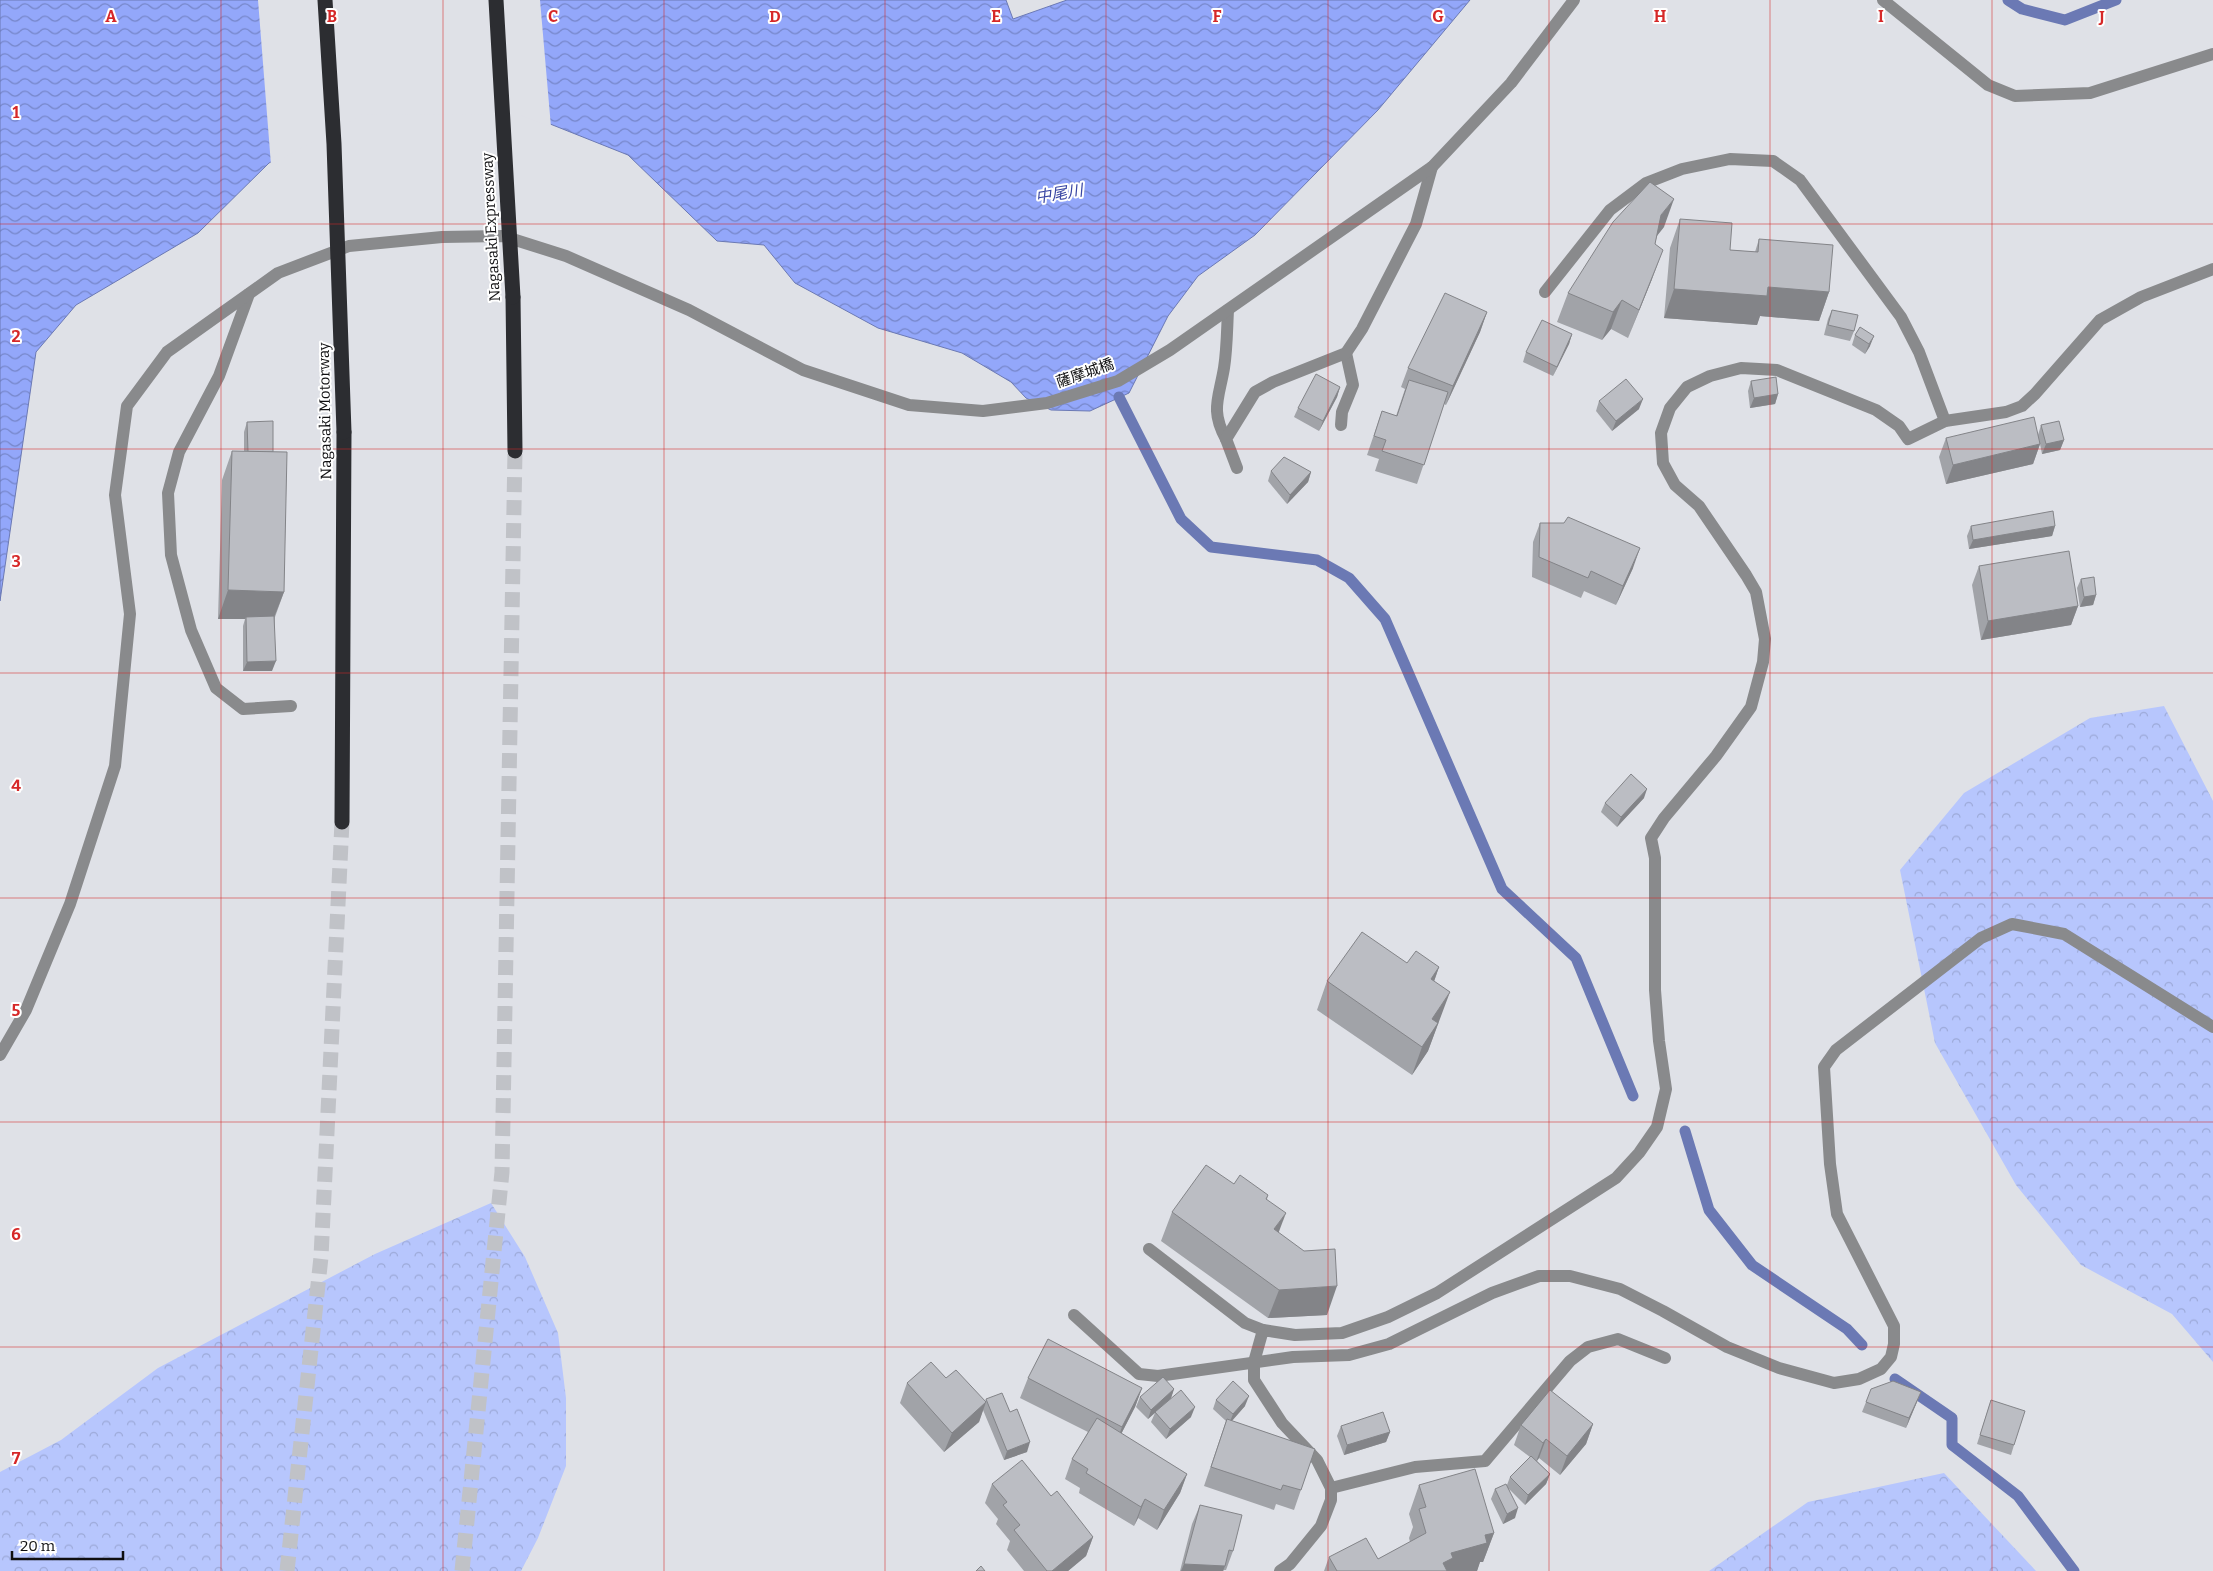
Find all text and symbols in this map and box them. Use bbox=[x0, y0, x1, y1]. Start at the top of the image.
text: A bbox=[105, 7, 117, 26]
text: B bbox=[327, 7, 337, 26]
text: C bbox=[548, 7, 558, 26]
text: D bbox=[769, 7, 781, 26]
text: E bbox=[991, 7, 1001, 26]
text: F bbox=[1213, 7, 1222, 26]
text: G bbox=[1432, 7, 1444, 26]
text: H bbox=[1654, 7, 1667, 26]
text: I bbox=[1878, 7, 1884, 26]
text: J bbox=[2098, 7, 2105, 26]
text: 1 bbox=[13, 103, 20, 122]
street label: Nagasaki Expressway bbox=[478, 152, 504, 302]
water label: 中尾川 bbox=[1034, 180, 1086, 207]
text: 2 bbox=[11, 327, 21, 346]
street label: Nagasaki Motorway bbox=[315, 342, 335, 480]
street label: 薩摩城橋 bbox=[1054, 355, 1116, 391]
text: 3 bbox=[11, 552, 21, 571]
text: 4 bbox=[11, 776, 21, 795]
text: 5 bbox=[12, 1001, 21, 1020]
text: 6 bbox=[11, 1225, 21, 1244]
text: 7 bbox=[12, 1449, 21, 1468]
scale bar bbox=[12, 1528, 124, 1560]
text: 20 m bbox=[20, 1537, 56, 1555]

